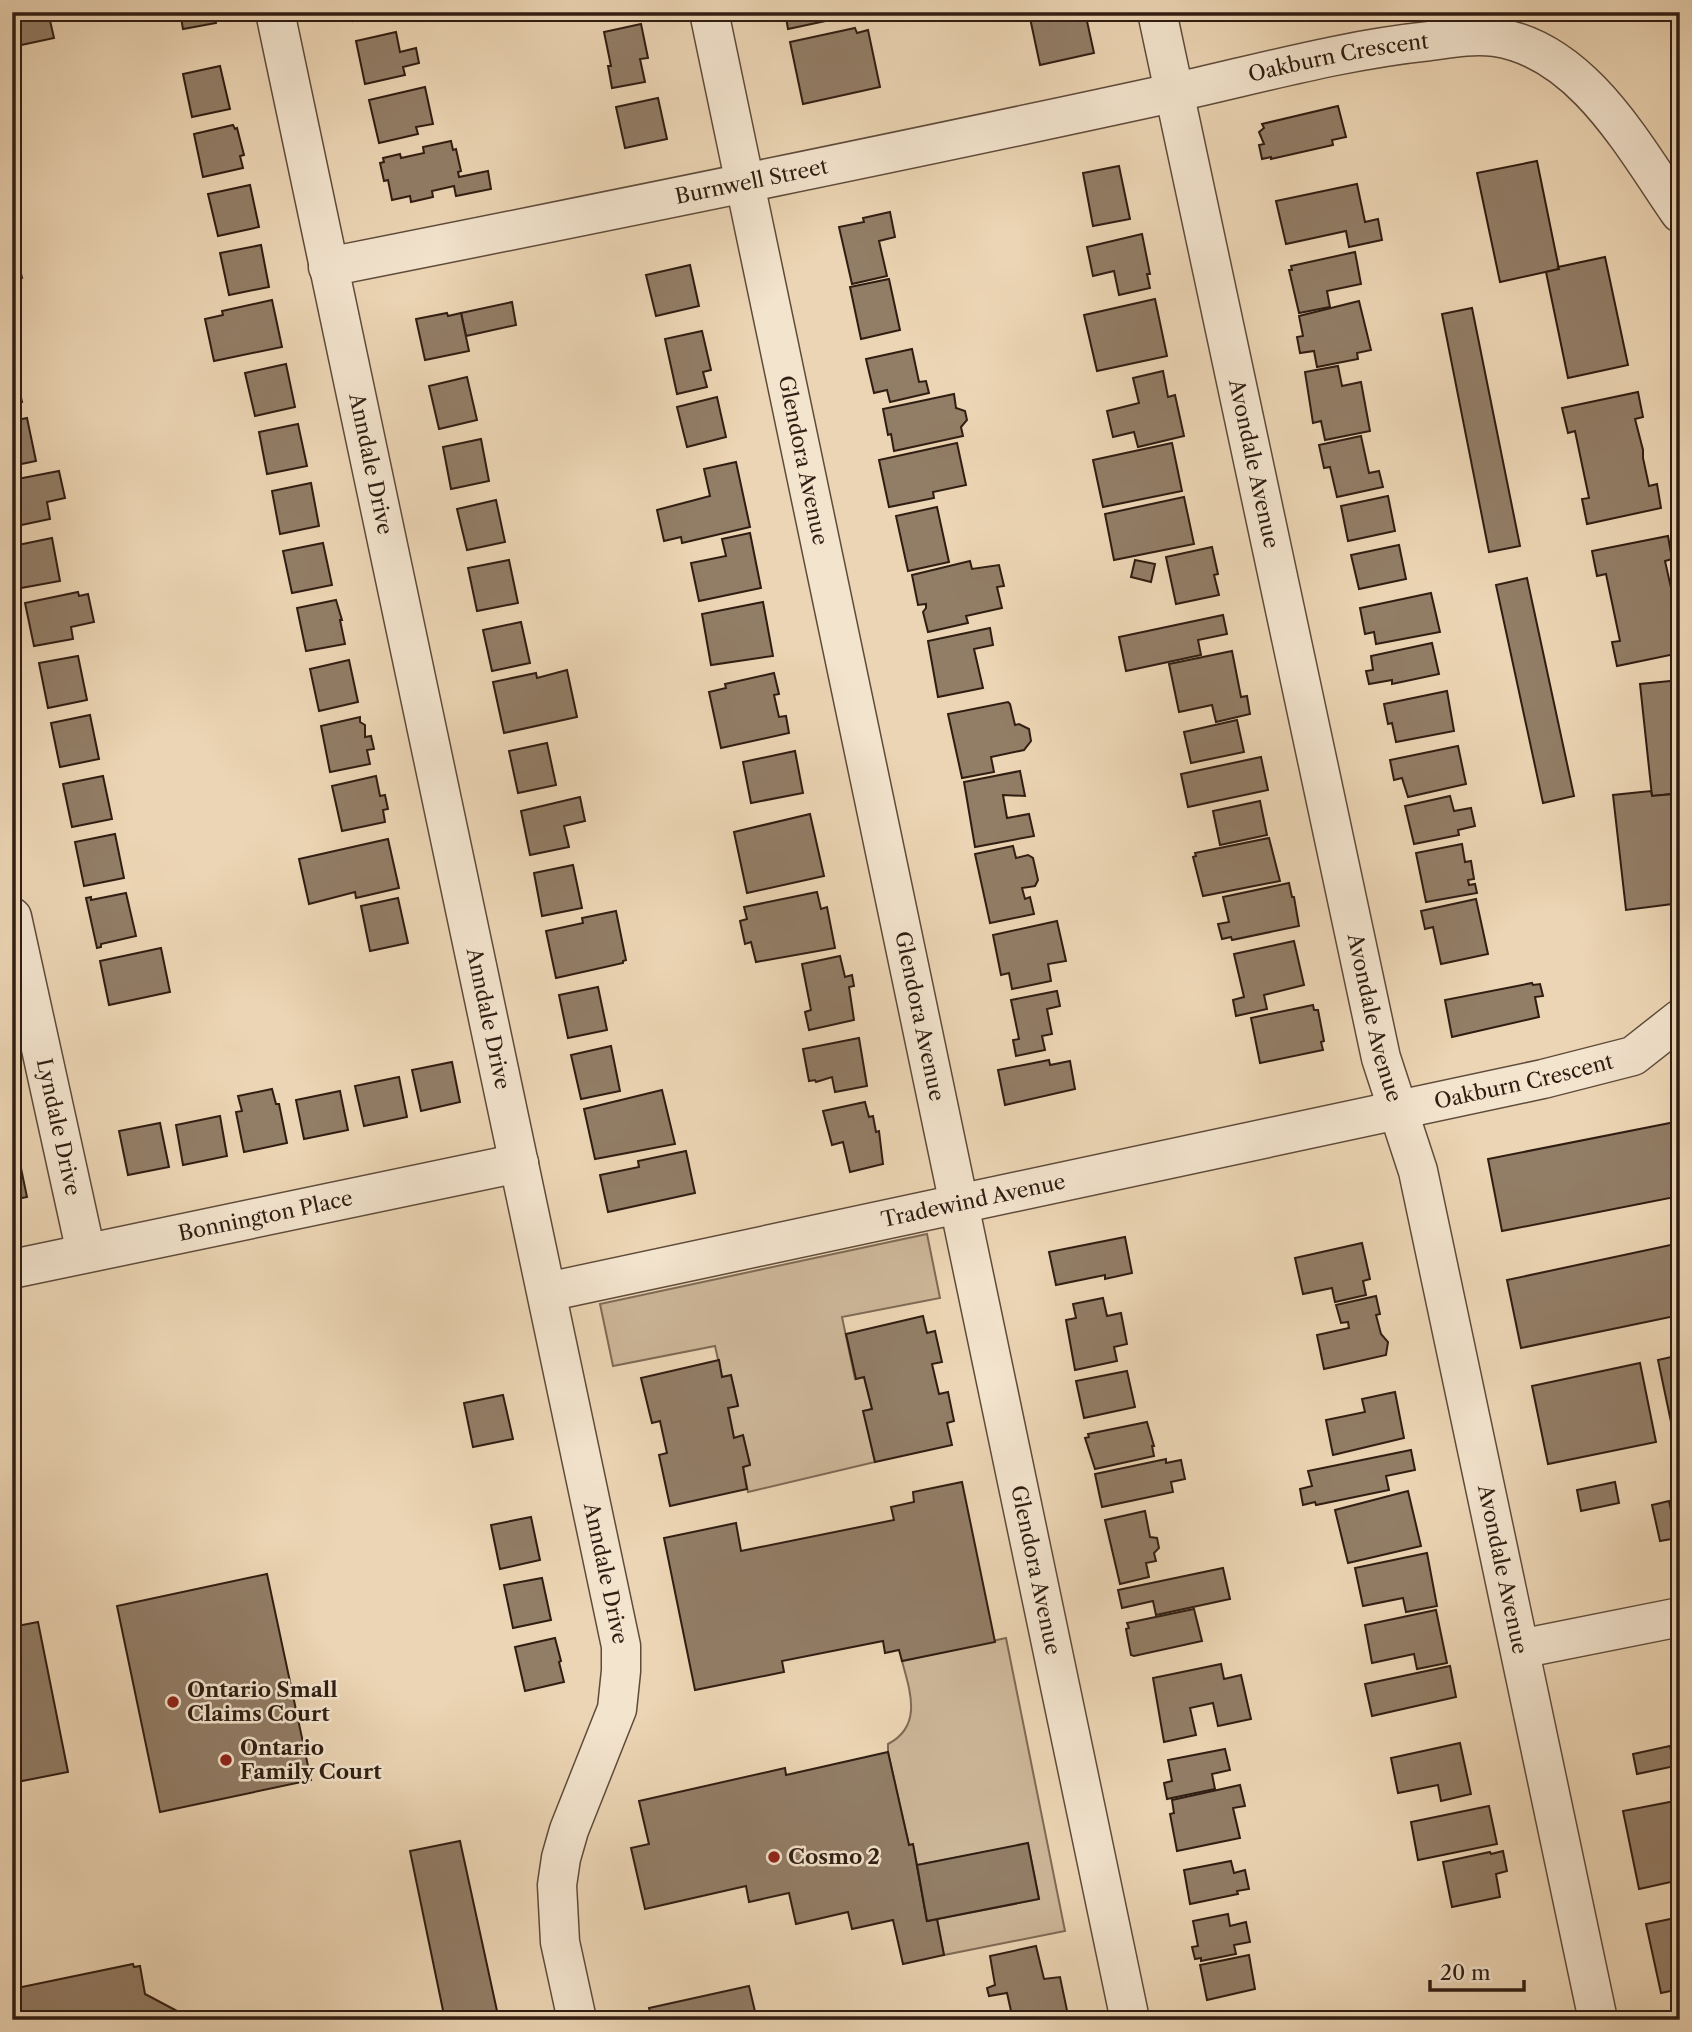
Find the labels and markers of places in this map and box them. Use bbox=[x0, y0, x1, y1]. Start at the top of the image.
place label: Ontario Small Claims Court bbox=[187, 1677, 338, 1726]
marker: Ontario Small Claims Court bbox=[165, 1694, 181, 1710]
place label: Ontario Family Court bbox=[240, 1735, 382, 1784]
marker: Ontario Family Court bbox=[218, 1752, 234, 1768]
place label: Cosmo 2 bbox=[788, 1844, 880, 1869]
marker: Cosmo 2 bbox=[766, 1849, 782, 1865]

